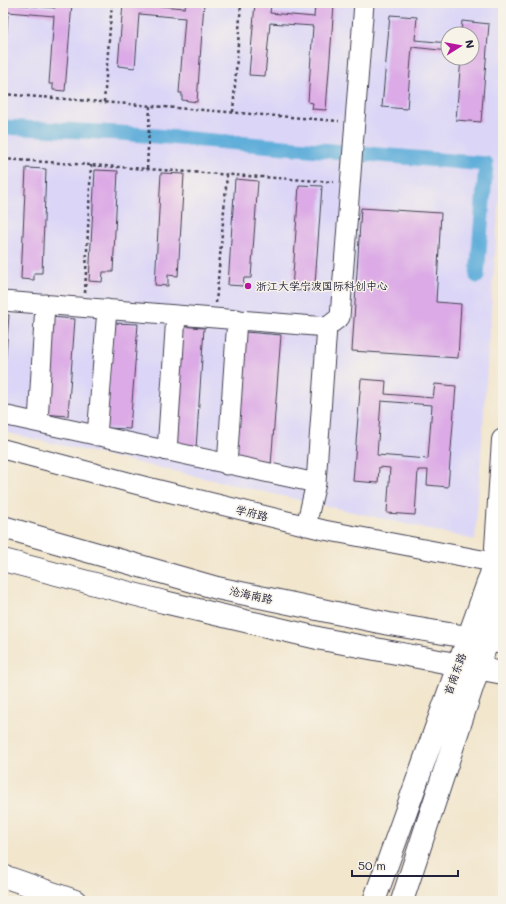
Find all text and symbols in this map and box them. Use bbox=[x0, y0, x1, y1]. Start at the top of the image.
north arrow bbox=[440, 26, 480, 66]
text: N bbox=[462, 38, 478, 50]
place label: 浙江大学宁波国际科创中心 bbox=[256, 278, 388, 293]
marker: 浙江大学宁波国际科创中心 bbox=[243, 281, 253, 291]
street label: 学府路 bbox=[234, 501, 270, 524]
street label: 沧海南路 bbox=[228, 583, 274, 606]
street label: 首南东路 bbox=[440, 651, 469, 697]
scale bar bbox=[352, 852, 458, 878]
text: 50 m bbox=[358, 857, 386, 873]

